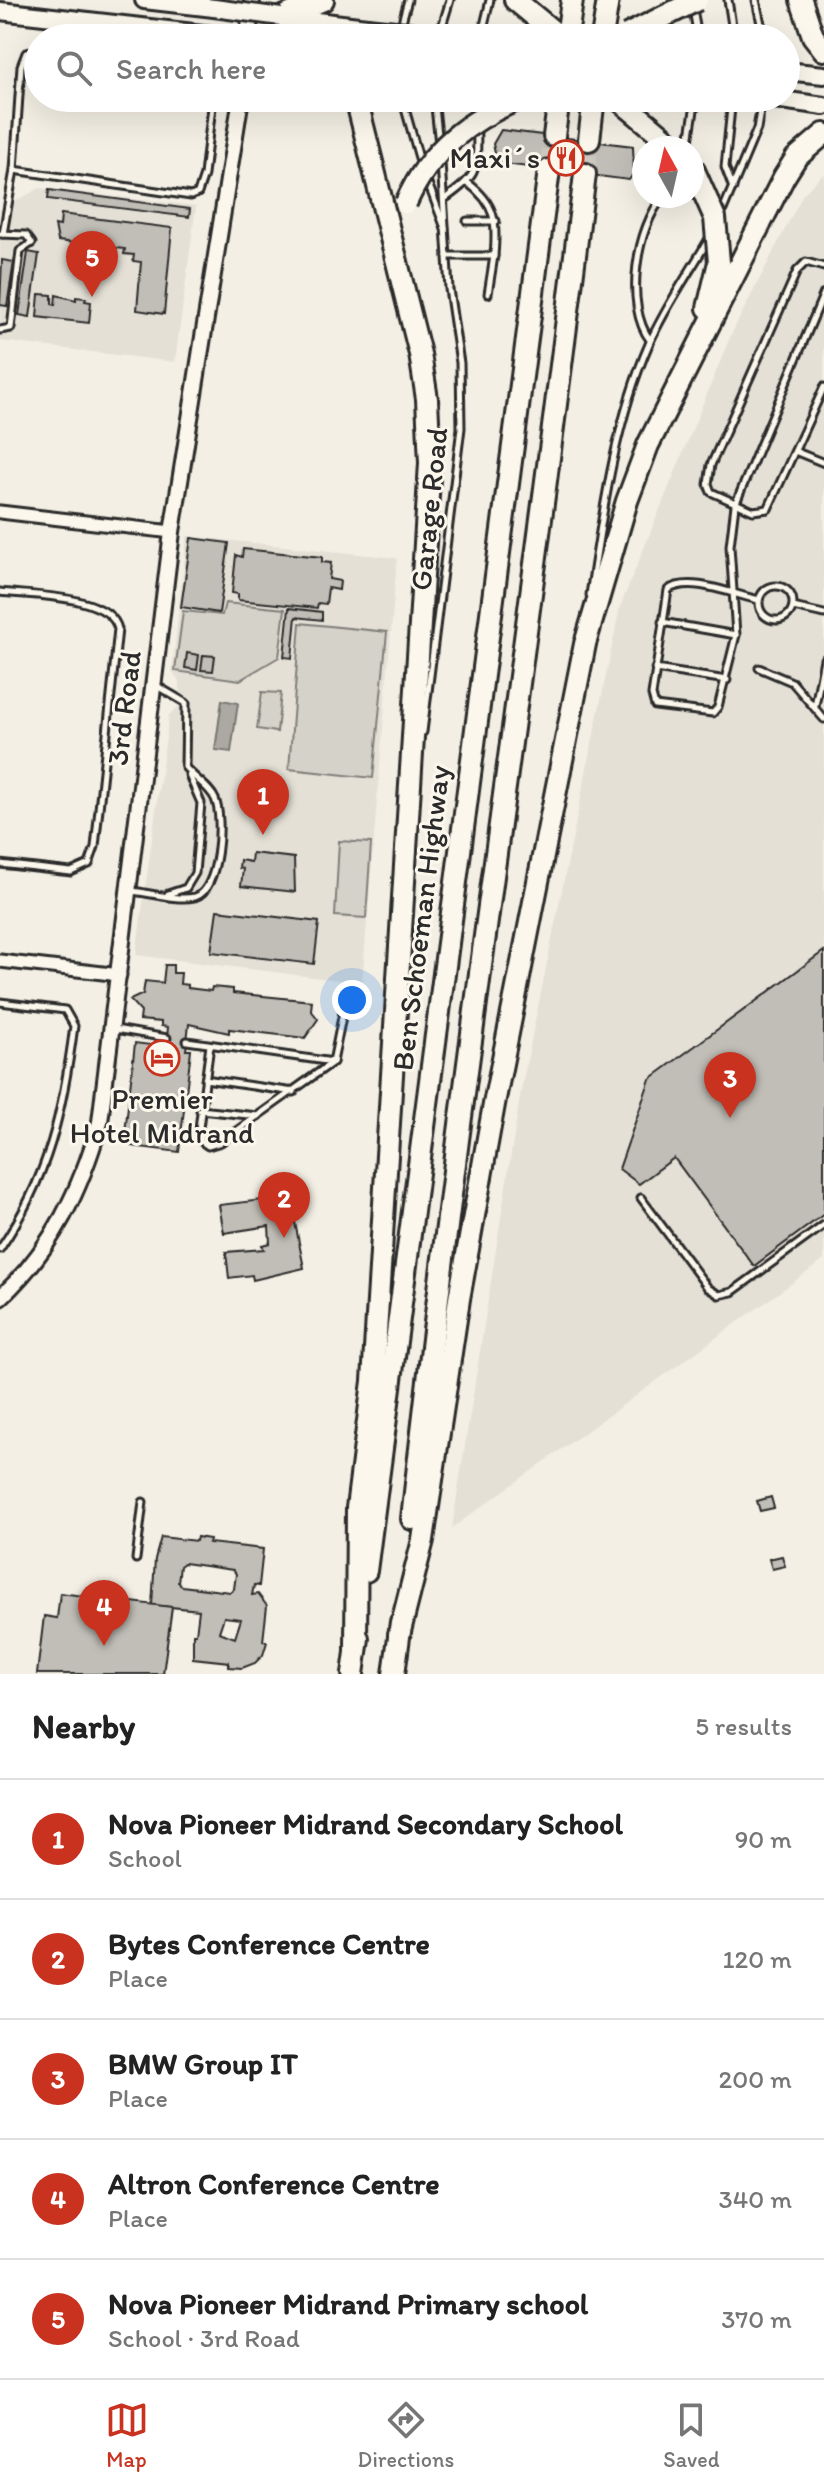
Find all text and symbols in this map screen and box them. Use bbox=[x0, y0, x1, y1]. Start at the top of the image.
search box bbox=[24, 24, 800, 112]
icon: search bbox=[52, 46, 96, 90]
text: Search here bbox=[116, 50, 266, 87]
north arrow bbox=[632, 136, 704, 208]
place label: Maxi´s bbox=[449, 139, 540, 176]
restaurant icon: Maxi´s bbox=[547, 139, 585, 177]
pin: 5 bbox=[66, 231, 118, 297]
street label: Garage Road bbox=[402, 426, 455, 592]
street label: 3rd Road bbox=[98, 648, 149, 767]
street label: Ben Schoeman Highway bbox=[383, 763, 458, 1073]
pin: 1 bbox=[237, 769, 289, 835]
your location bbox=[332, 980, 372, 1020]
hotel icon: Premier Hotel Midrand bbox=[143, 1039, 181, 1077]
pin: 3 bbox=[704, 1052, 756, 1118]
place label: Premier Hotel Midrand bbox=[70, 1080, 254, 1151]
pin: 2 bbox=[258, 1172, 310, 1238]
pin: 4 bbox=[78, 1580, 130, 1646]
text: Nearby bbox=[32, 1706, 135, 1747]
text: 5 results bbox=[695, 1710, 792, 1742]
text: Nova Pioneer Midrand Secondary School bbox=[108, 1805, 623, 1842]
text: 1 bbox=[52, 1823, 64, 1855]
text: 90 m bbox=[735, 1823, 792, 1855]
text: School bbox=[108, 1842, 182, 1874]
text: Bytes Conference Centre bbox=[108, 1925, 430, 1962]
text: 2 bbox=[51, 1943, 65, 1975]
text: 120 m bbox=[723, 1943, 792, 1975]
text: Place bbox=[108, 1962, 168, 1994]
text: BMW Group IT bbox=[108, 2045, 298, 2082]
text: 3 bbox=[51, 2063, 65, 2095]
text: 200 m bbox=[719, 2063, 792, 2095]
text: Place bbox=[108, 2082, 168, 2114]
text: Altron Conference Centre bbox=[108, 2165, 440, 2202]
text: 4 bbox=[50, 2183, 66, 2215]
text: 340 m bbox=[718, 2183, 792, 2215]
text: Place bbox=[108, 2202, 168, 2234]
text: Nova Pioneer Midrand Primary school bbox=[108, 2285, 588, 2322]
text: 5 bbox=[51, 2303, 65, 2335]
text: 370 m bbox=[721, 2303, 792, 2335]
text: School · 3rd Road bbox=[108, 2322, 300, 2354]
tab: Map bbox=[105, 2398, 149, 2473]
tab: Directions bbox=[358, 2398, 454, 2473]
tab: Saved bbox=[663, 2398, 719, 2473]

